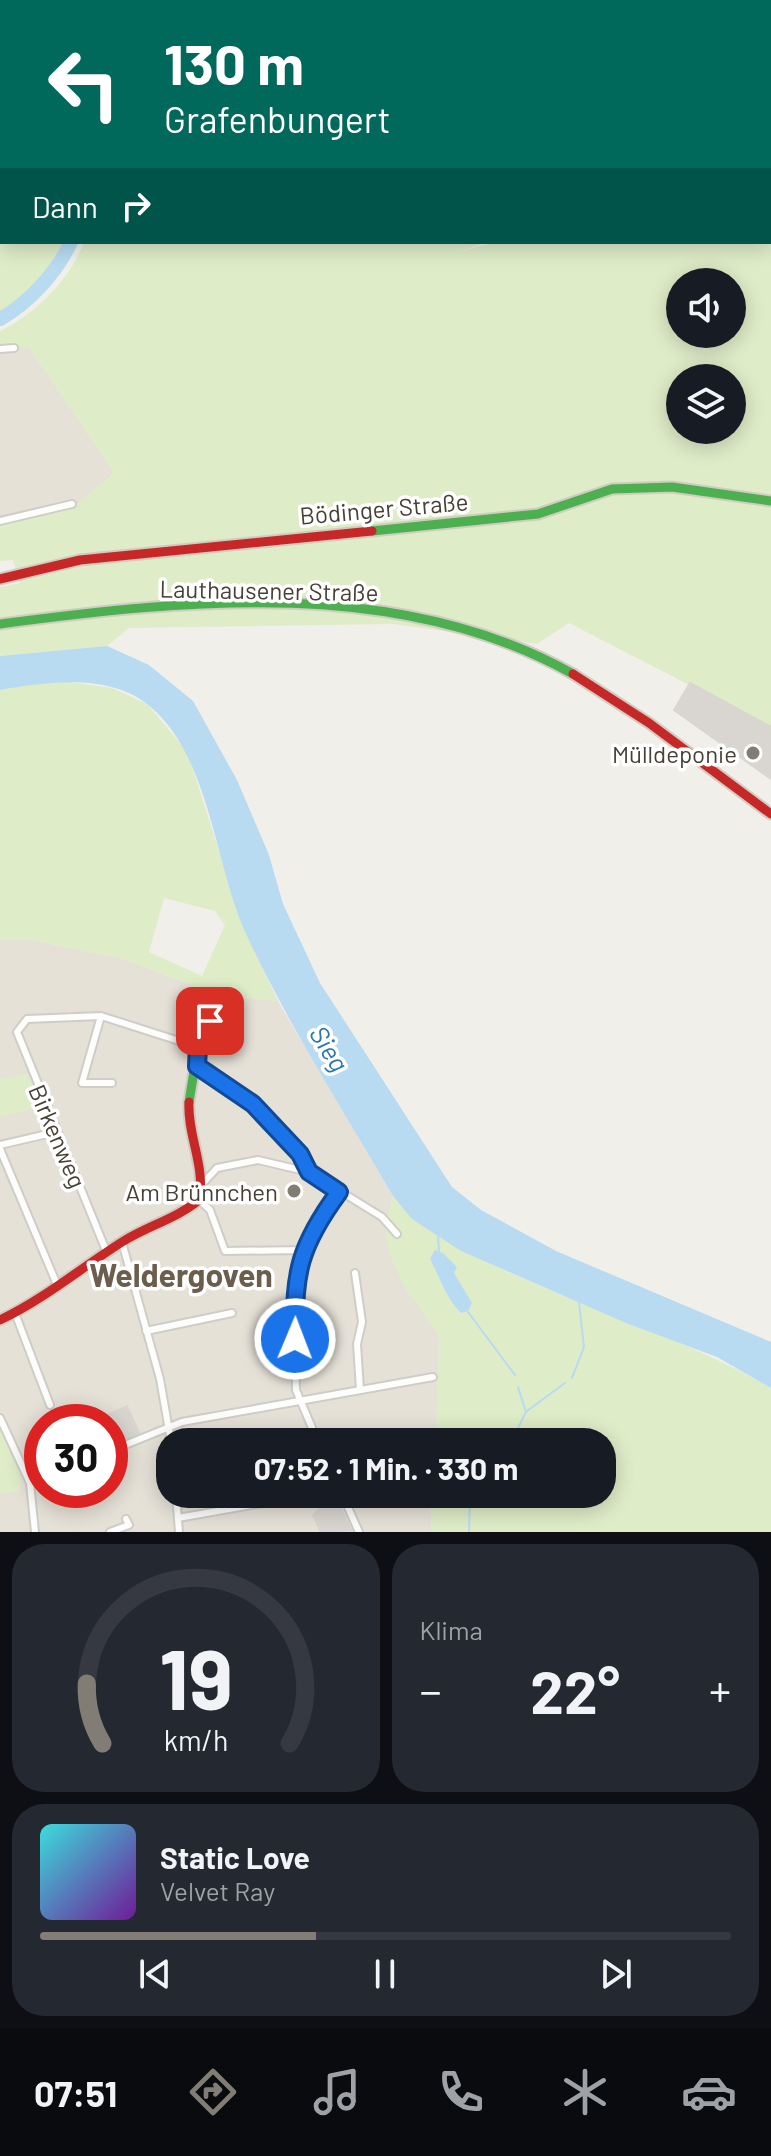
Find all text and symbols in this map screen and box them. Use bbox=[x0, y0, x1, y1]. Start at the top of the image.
text: 130 m bbox=[164, 29, 304, 96]
icon: left bbox=[32, 32, 136, 136]
text: Grafenbungert bbox=[164, 97, 391, 140]
icon: right bbox=[114, 184, 158, 228]
text: Dann bbox=[32, 188, 98, 224]
map controls bbox=[666, 268, 746, 444]
button: sound bbox=[666, 268, 746, 348]
button: layers bbox=[666, 364, 746, 444]
street label: Bödinger Straße bbox=[299, 486, 469, 530]
street label: Lauthausener Straße bbox=[159, 574, 379, 606]
place label: Mülldeponie bbox=[612, 739, 737, 768]
marker: Mülldeponie bbox=[744, 744, 762, 762]
pin bbox=[176, 987, 244, 1055]
icon: arrive bbox=[188, 999, 232, 1043]
water label: Sieg bbox=[304, 1019, 356, 1077]
street label: Birkenweg bbox=[23, 1080, 93, 1192]
place label: Am Brünnchen bbox=[125, 1177, 278, 1206]
marker: Am Brünnchen bbox=[285, 1182, 303, 1200]
district label: Weldergoven bbox=[89, 1255, 273, 1293]
position arrow bbox=[253, 1297, 337, 1381]
speed limit sign: 30 bbox=[24, 1404, 128, 1508]
text: 07:52 · 1 Min. · 330 m bbox=[254, 1450, 518, 1486]
text: Klima bbox=[420, 1614, 483, 1645]
text: 19 bbox=[159, 1627, 233, 1727]
text: 22° bbox=[530, 1654, 620, 1726]
text: − bbox=[420, 1663, 442, 1716]
text: + bbox=[709, 1663, 731, 1716]
text: km/h bbox=[163, 1722, 228, 1757]
text: Static Love bbox=[160, 1839, 310, 1875]
text: Velvet Ray bbox=[160, 1875, 275, 1906]
icon: previous bbox=[133, 1952, 177, 1996]
icon: pause bbox=[363, 1952, 407, 1996]
icon: next bbox=[594, 1952, 638, 1996]
icon: directions bbox=[185, 2064, 241, 2120]
icon: music bbox=[309, 2064, 365, 2120]
icon: phone bbox=[433, 2064, 489, 2120]
icon: climate bbox=[557, 2064, 613, 2120]
icon: car bbox=[681, 2064, 737, 2120]
text: 07:51 bbox=[34, 2071, 117, 2114]

